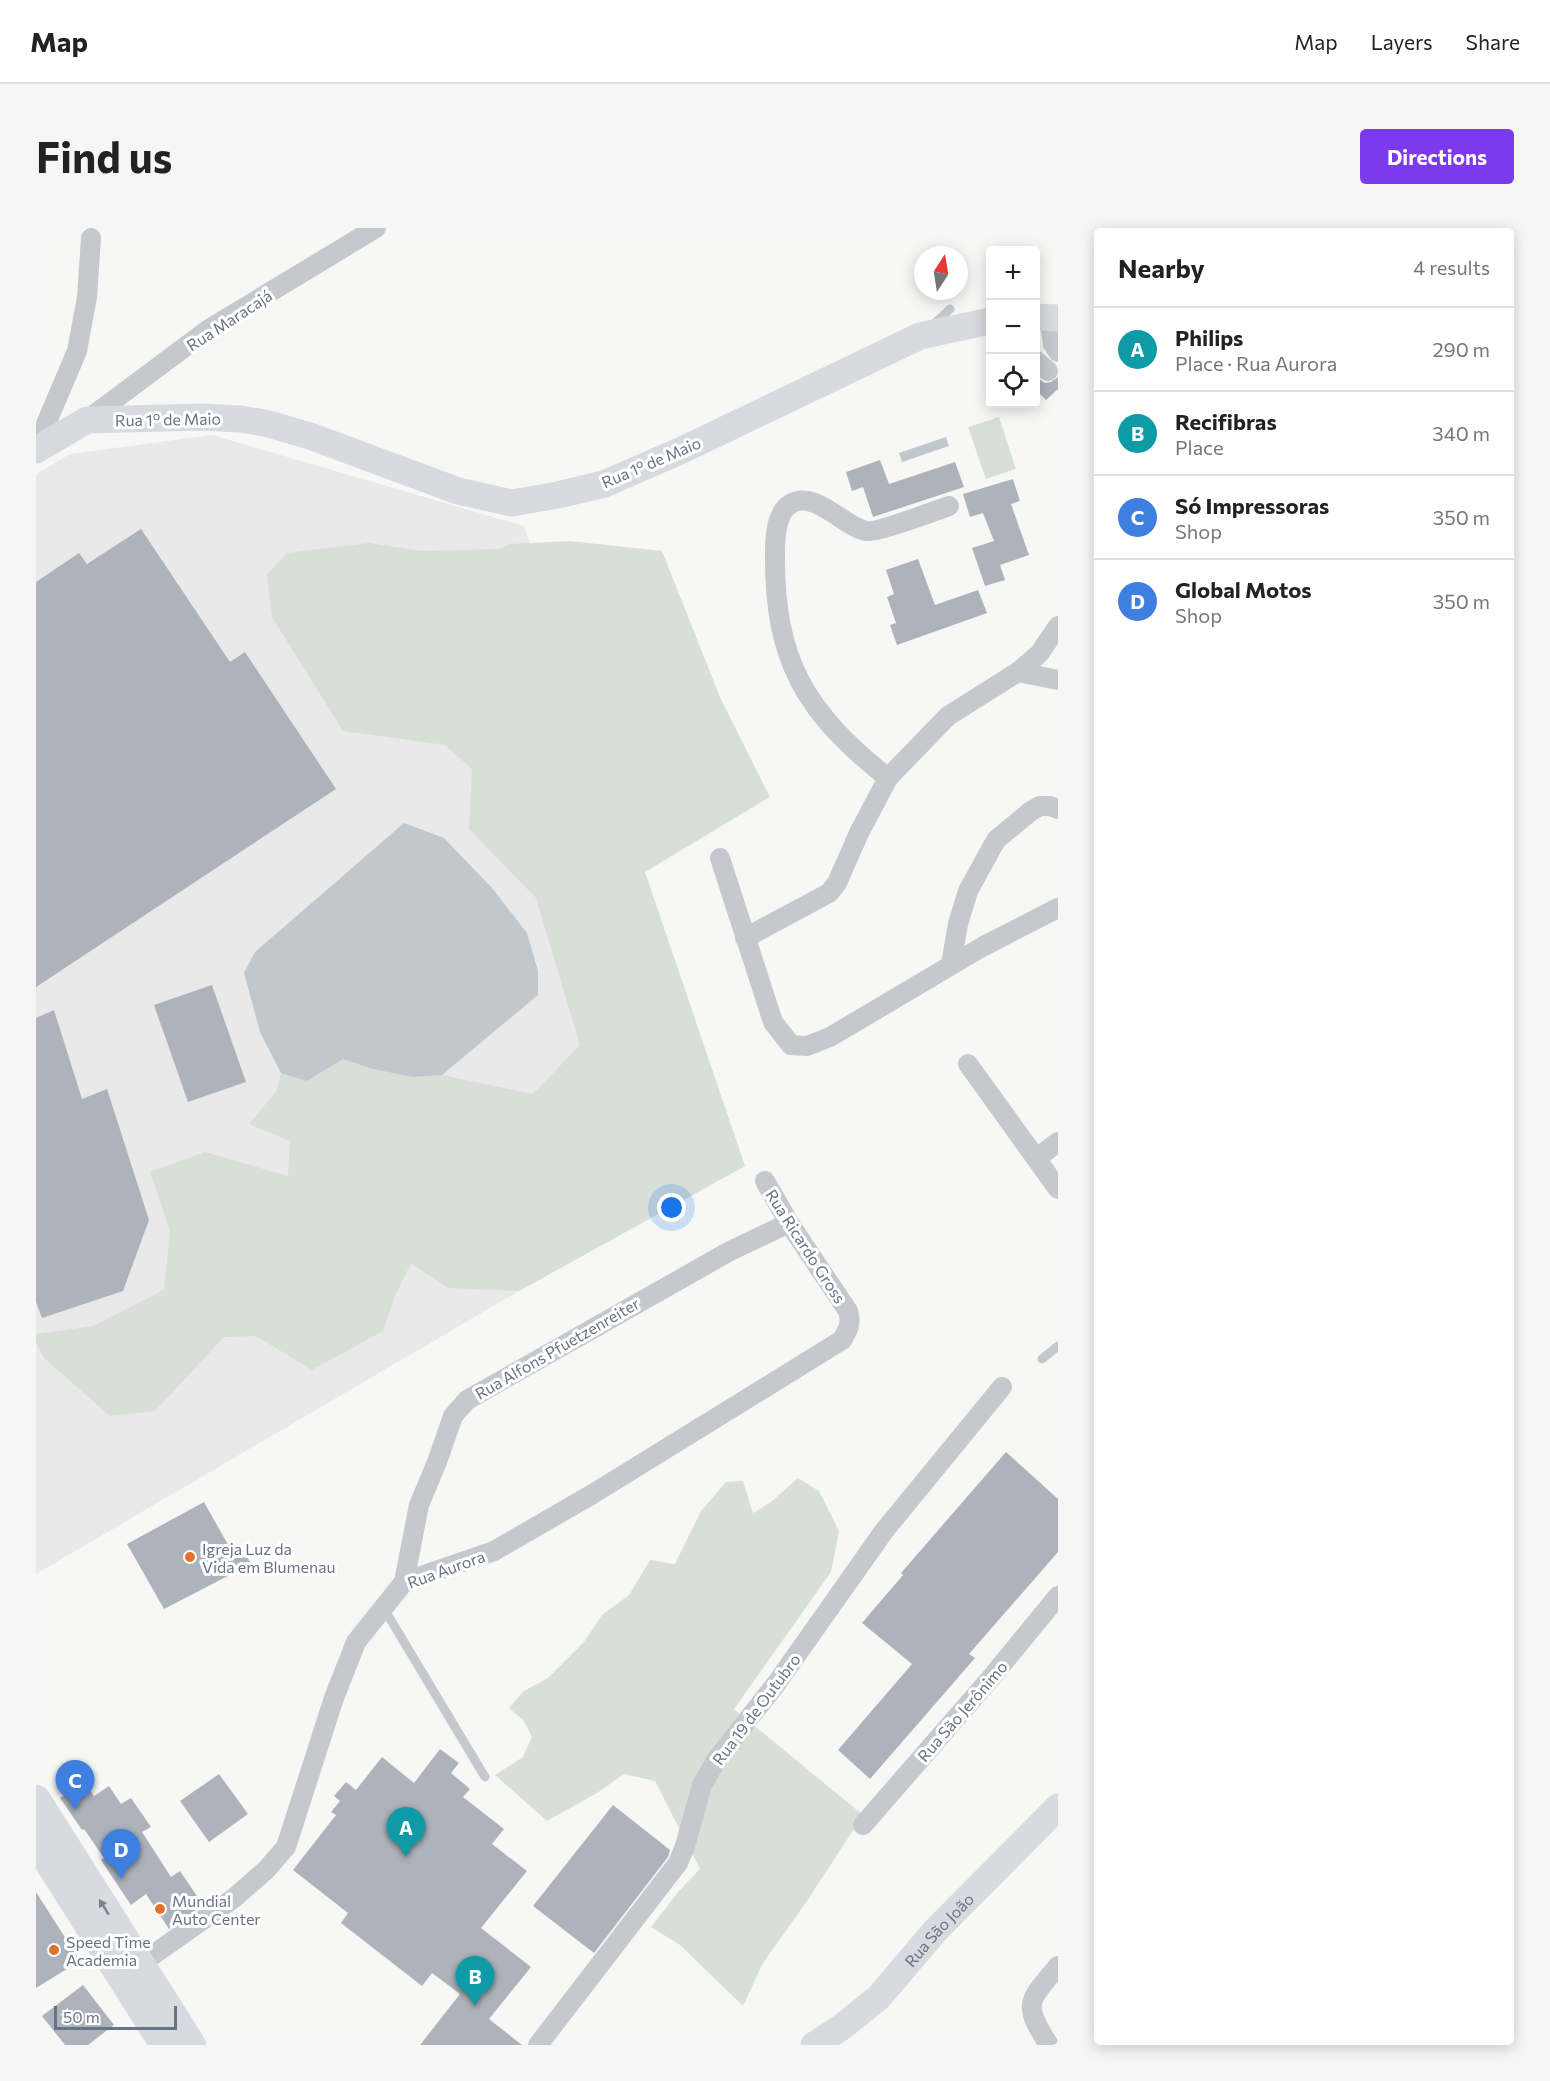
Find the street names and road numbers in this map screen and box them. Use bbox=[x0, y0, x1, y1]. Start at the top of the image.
street label: Rua Maracajá bbox=[183, 285, 275, 355]
street label: Rua 1º de Maio bbox=[115, 409, 221, 429]
street label: Rua 1º de Maio bbox=[598, 433, 704, 491]
street label: Rua Ricardo Gross bbox=[762, 1186, 850, 1306]
street label: Rua Alfons Pfuetzenreiter bbox=[471, 1293, 643, 1403]
street label: Rua Aurora bbox=[405, 1546, 487, 1592]
street label: Rua 19 de Outubro bbox=[708, 1650, 804, 1768]
street label: Rua São Jerônimo bbox=[913, 1657, 1011, 1765]
street label: Rua São João bbox=[900, 1889, 977, 1970]

